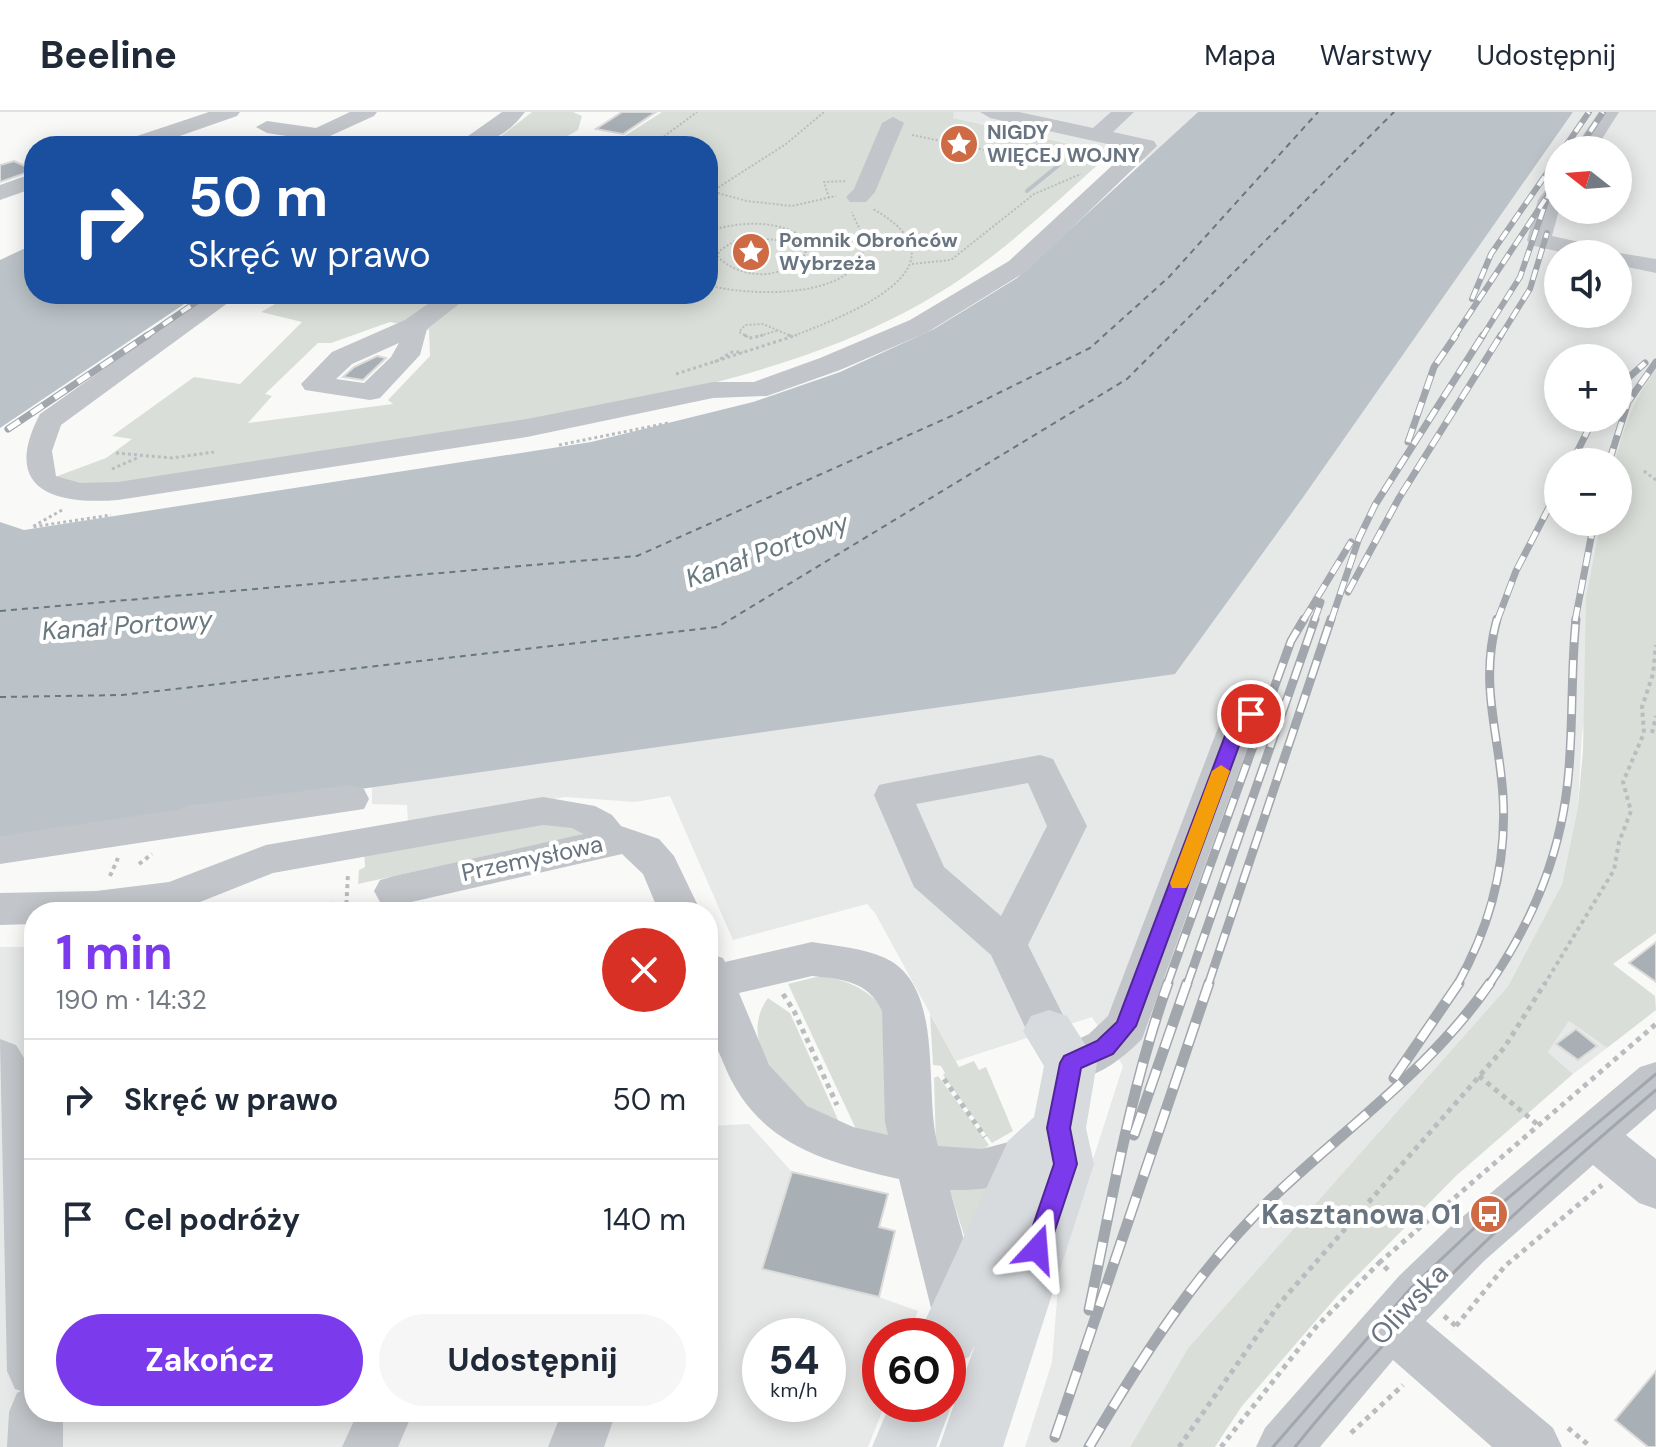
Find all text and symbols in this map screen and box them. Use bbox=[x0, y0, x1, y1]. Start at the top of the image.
text: Beeline bbox=[40, 30, 177, 80]
text: Mapa bbox=[1204, 37, 1276, 74]
text: Warstwy bbox=[1320, 37, 1432, 74]
text: Udostępnij bbox=[1476, 37, 1616, 74]
place label: NIGDY WIĘCEJ WOJNY bbox=[987, 119, 1140, 168]
place icon: NIGDY WIĘCEJ WOJNY bbox=[938, 123, 980, 165]
north arrow bbox=[1544, 136, 1632, 224]
map controls bbox=[1544, 136, 1632, 536]
text: 50 m bbox=[188, 160, 328, 233]
icon: right bbox=[56, 168, 160, 272]
place label: Pomnik Obrońców Wybrzeża bbox=[779, 227, 958, 276]
text: Skręć w prawo bbox=[188, 231, 431, 278]
place icon: Pomnik Obrońców Wybrzeża bbox=[730, 231, 772, 273]
button: sound bbox=[1544, 240, 1632, 328]
button: + bbox=[1544, 344, 1632, 432]
button: − bbox=[1544, 448, 1632, 536]
water label: Kanał Portowy bbox=[681, 504, 855, 595]
water label: Kanał Portowy bbox=[41, 602, 215, 648]
pin bbox=[1217, 680, 1285, 748]
icon: arrive bbox=[1229, 692, 1273, 736]
street label: Przemysłowa bbox=[458, 828, 606, 888]
text: 1 min bbox=[56, 921, 173, 984]
button: close bbox=[602, 928, 686, 1012]
text: 190 m · 14:32 bbox=[56, 983, 207, 1017]
icon: right bbox=[56, 1077, 100, 1121]
text: Skręć w prawo bbox=[124, 1080, 338, 1119]
text: 50 m bbox=[612, 1080, 686, 1119]
bus stop icon: Kasztanowa 01 bbox=[1468, 1193, 1510, 1235]
place label: Kasztanowa 01 bbox=[1261, 1196, 1461, 1233]
icon: arrive bbox=[56, 1197, 100, 1241]
text: Cel podróży bbox=[124, 1200, 300, 1239]
text: 140 m bbox=[603, 1200, 686, 1239]
position arrow bbox=[995, 1207, 1079, 1291]
street label: Oliwska bbox=[1362, 1255, 1456, 1353]
button: Zakończ bbox=[56, 1314, 363, 1406]
button: Udostępnij bbox=[379, 1314, 686, 1406]
speed limit sign: 60 bbox=[862, 1318, 966, 1422]
text: 54 bbox=[769, 1334, 819, 1386]
text: km/h bbox=[770, 1377, 818, 1403]

